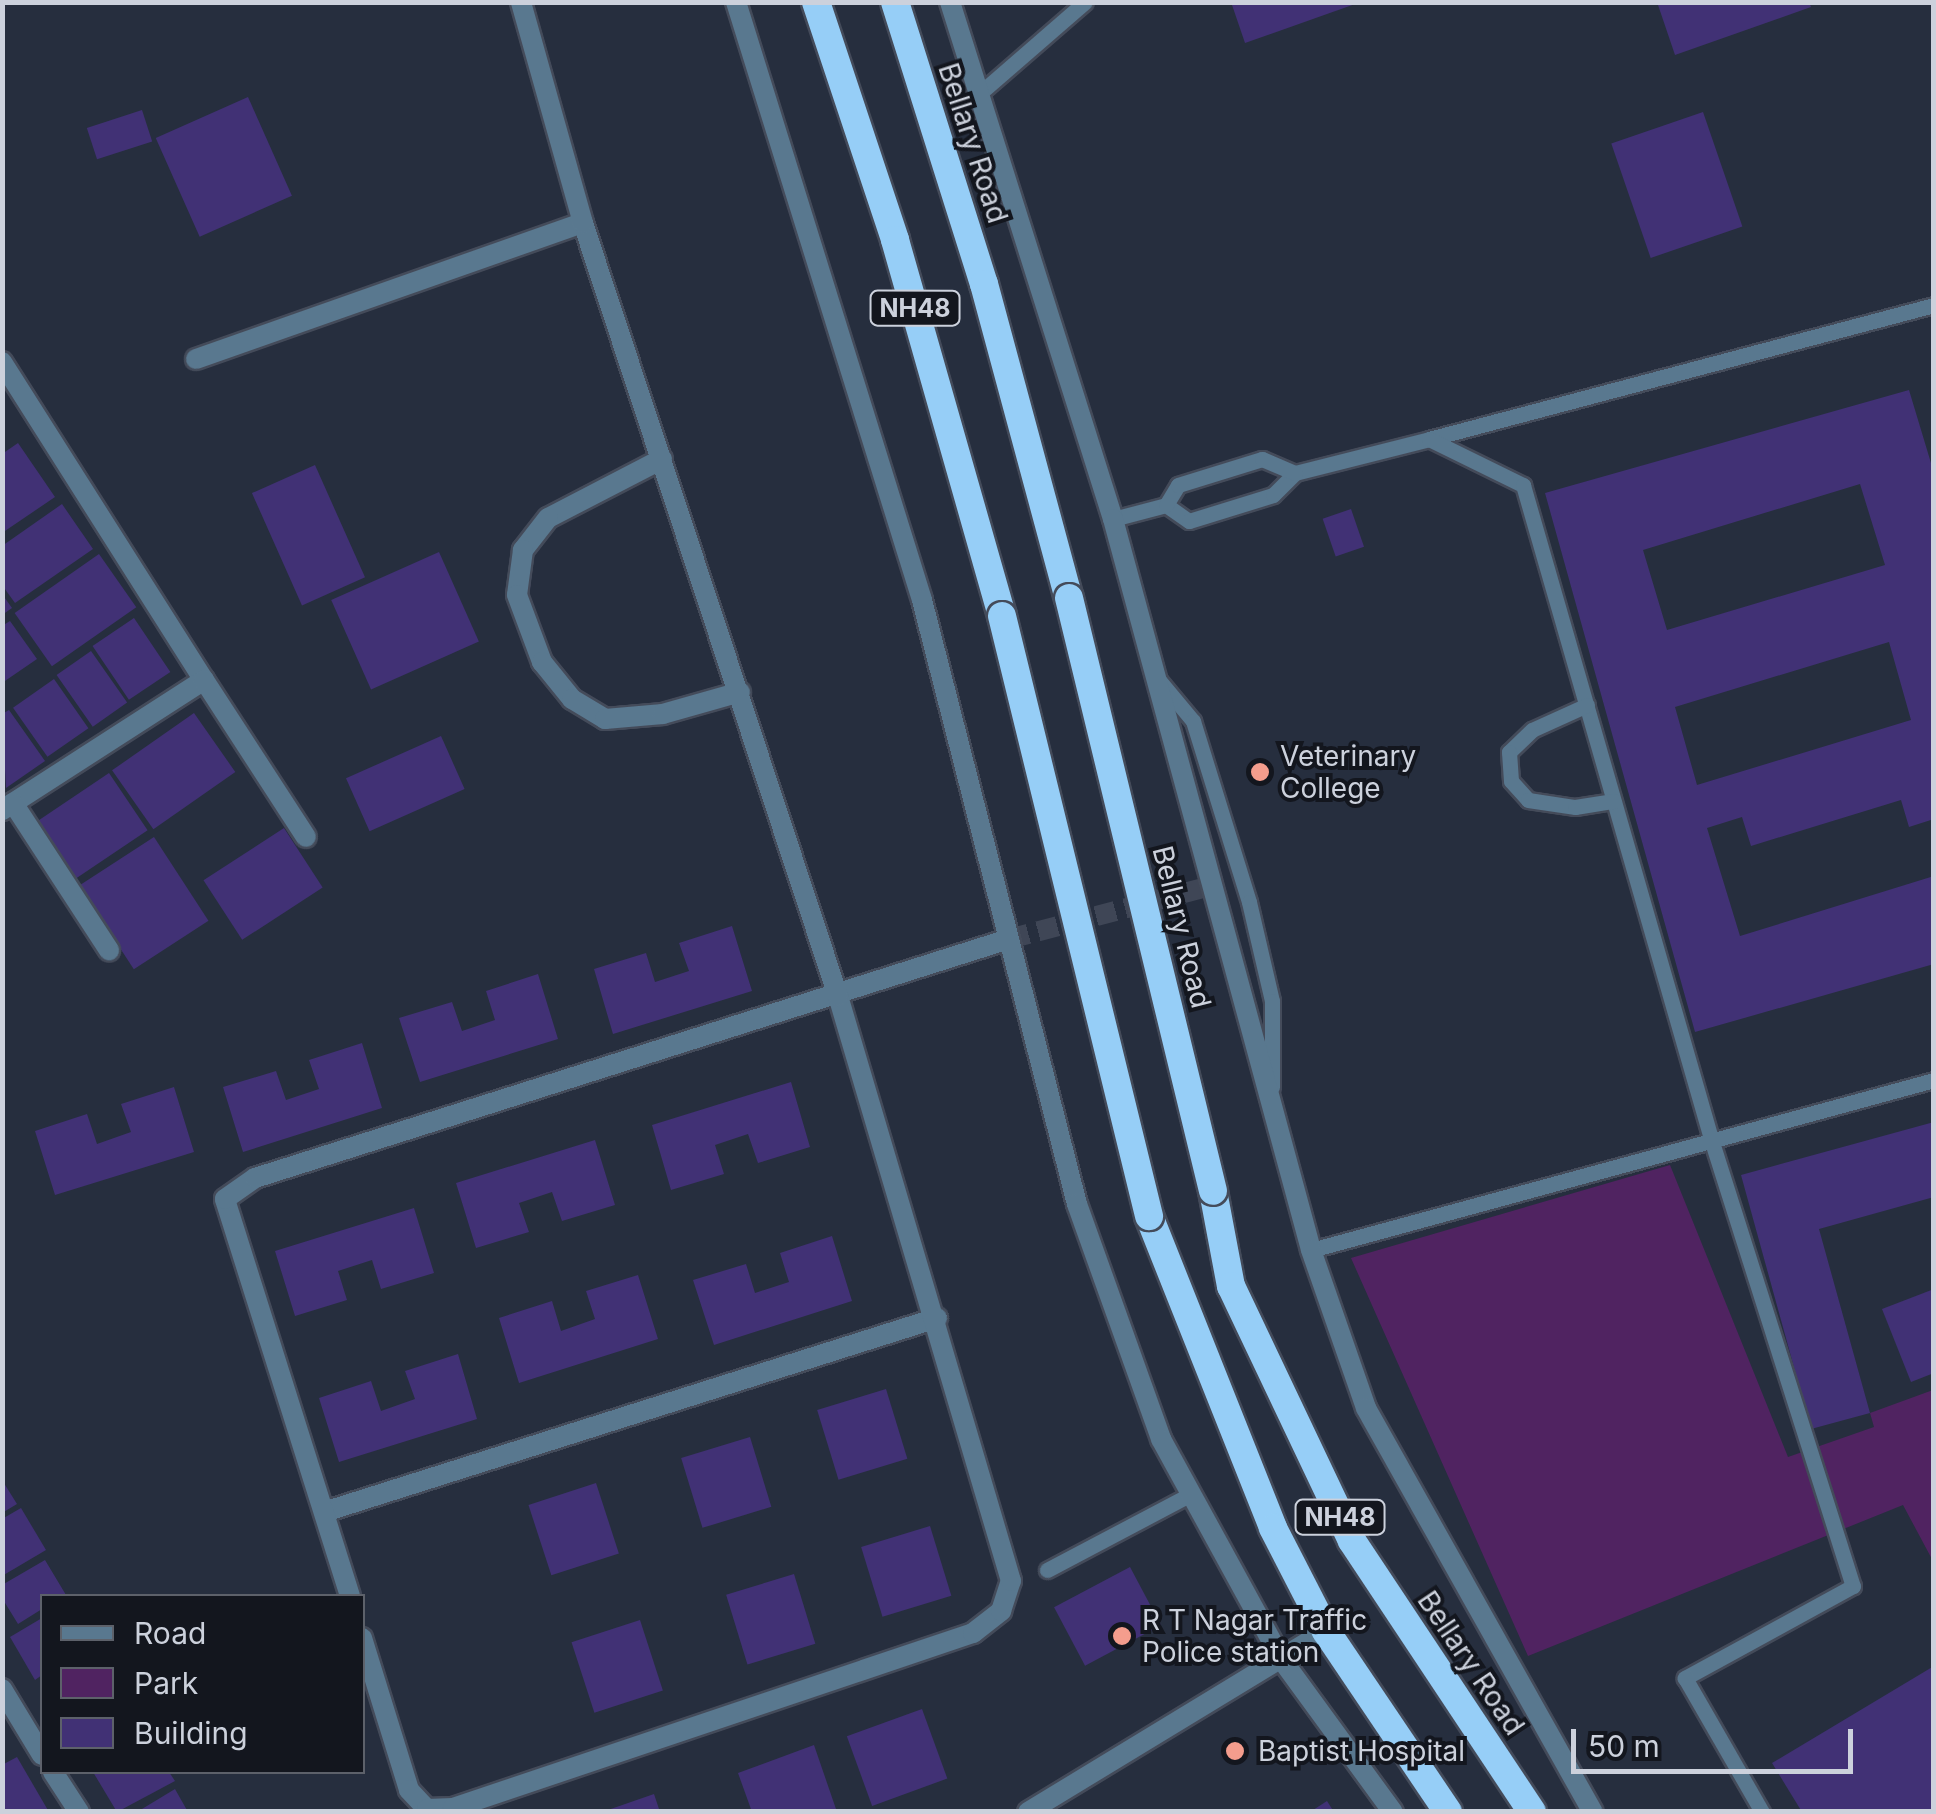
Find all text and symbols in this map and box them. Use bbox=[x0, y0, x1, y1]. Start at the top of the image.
street label: Bellary Road bbox=[931, 59, 1015, 227]
road number: NH48 bbox=[868, 288, 962, 328]
place label: Veterinary College bbox=[1280, 739, 1416, 805]
marker: Veterinary College bbox=[1249, 761, 1271, 783]
street label: Bellary Road bbox=[1146, 842, 1218, 1012]
road number: NH48 bbox=[1292, 1497, 1388, 1537]
street label: Bellary Road bbox=[1411, 1585, 1531, 1741]
legend bbox=[40, 1594, 365, 1774]
place label: R T Nagar Traffic Police station bbox=[1142, 1603, 1367, 1669]
text: Road bbox=[134, 1615, 206, 1651]
marker: R T Nagar Traffic Police station bbox=[1111, 1625, 1133, 1647]
text: Park bbox=[134, 1665, 198, 1701]
scale bar bbox=[1576, 1709, 1858, 1771]
text: Building bbox=[134, 1715, 248, 1751]
text: 50 m bbox=[1588, 1728, 1660, 1764]
place label: Baptist Hospital bbox=[1258, 1734, 1465, 1768]
marker: Baptist Hospital bbox=[1222, 1738, 1248, 1764]

